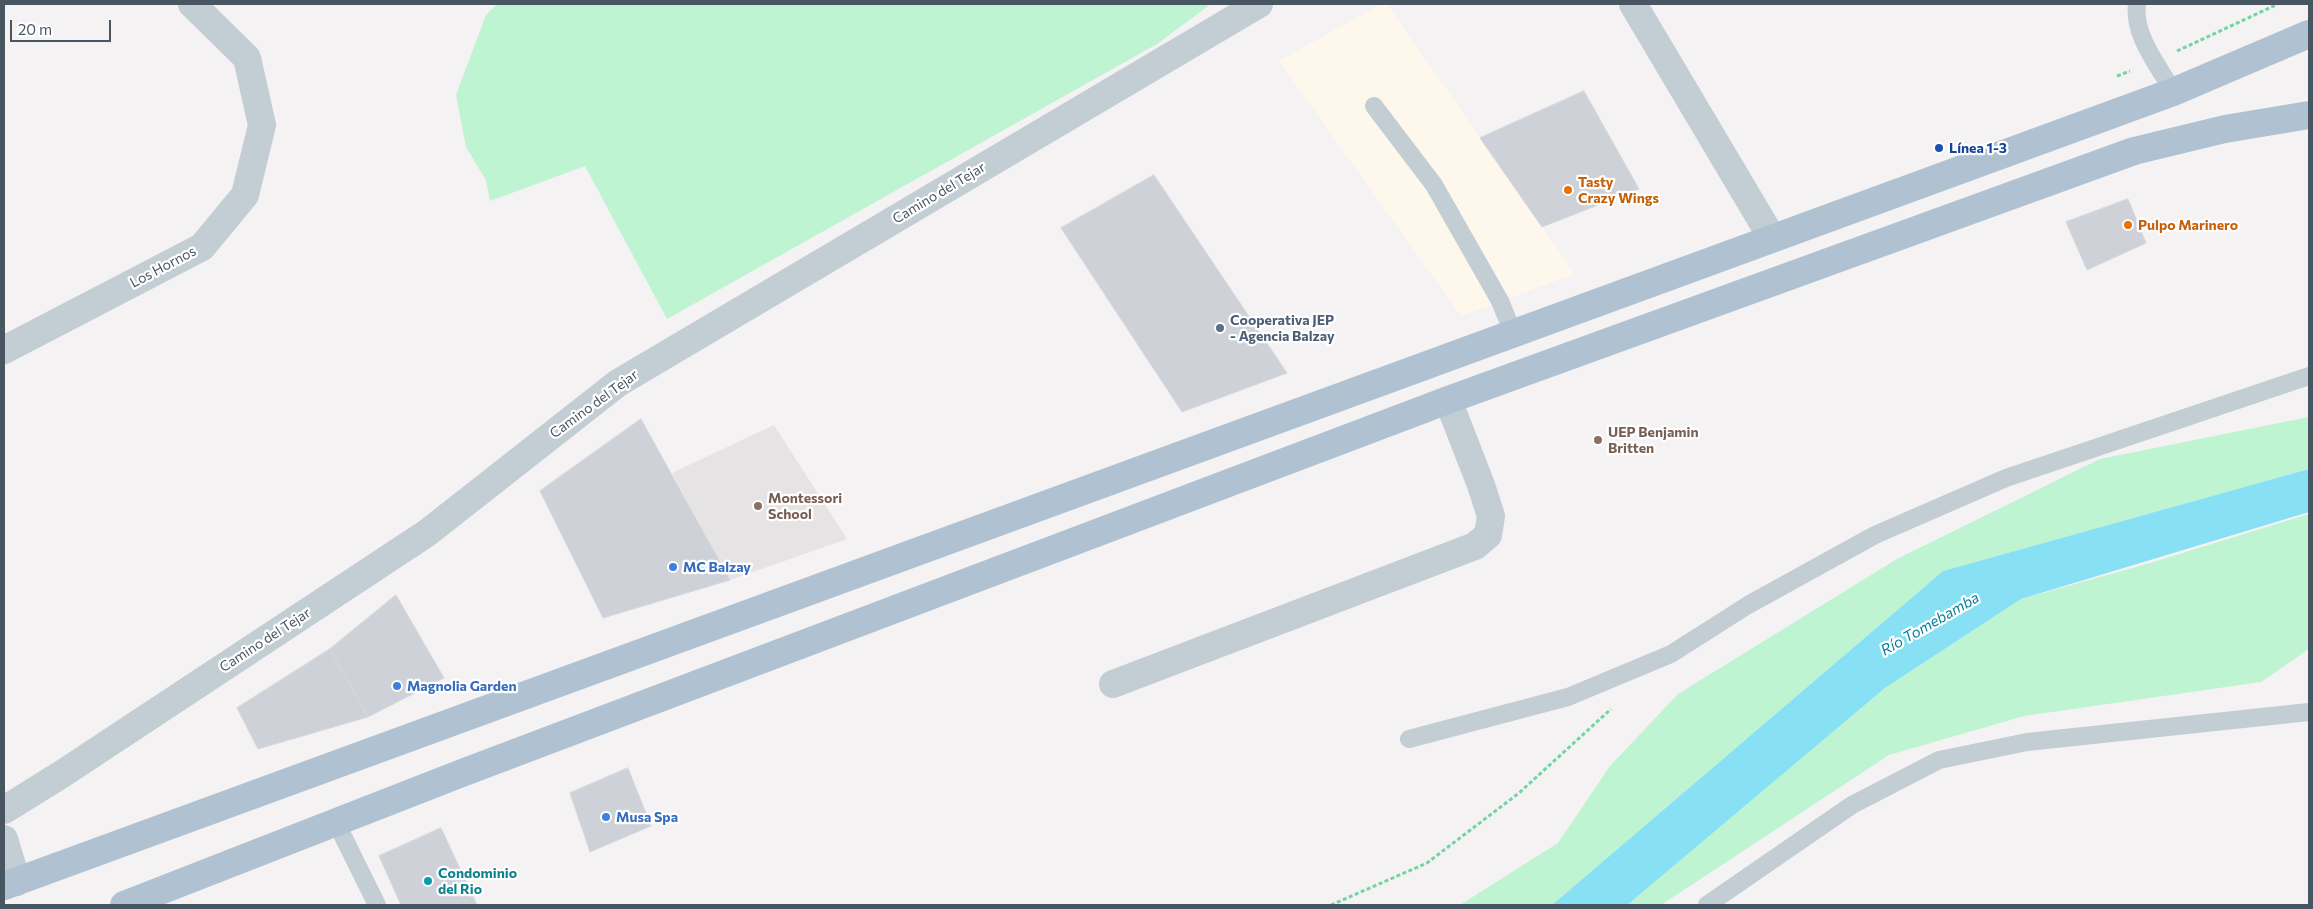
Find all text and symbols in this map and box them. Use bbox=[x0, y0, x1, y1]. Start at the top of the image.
scale bar bbox=[12, 10, 114, 42]
text: 20 m bbox=[18, 20, 52, 38]
place label: Línea 1-3 bbox=[1949, 140, 2007, 156]
marker: Línea 1-3 bbox=[1933, 142, 1945, 154]
street label: Camino del Tejar bbox=[890, 159, 988, 227]
place label: Tasty Crazy Wings bbox=[1578, 174, 1659, 206]
marker: Tasty Crazy Wings bbox=[1562, 184, 1574, 196]
place label: Pulpo Marinero bbox=[2138, 217, 2238, 233]
marker: Pulpo Marinero bbox=[2122, 219, 2134, 231]
street label: Los Hornos bbox=[127, 243, 199, 291]
place label: Cooperativa JEP - Agencia Balzay bbox=[1230, 312, 1335, 344]
marker: Cooperativa JEP - Agencia Balzay bbox=[1214, 322, 1226, 334]
street label: Camino del Tejar bbox=[546, 366, 642, 442]
place label: UEP Benjamin Britten bbox=[1608, 424, 1699, 457]
marker: UEP Benjamin Britten bbox=[1592, 434, 1604, 446]
place label: Montessori School bbox=[768, 490, 842, 522]
marker: Montessori School bbox=[752, 500, 764, 512]
place label: MC Balzay bbox=[683, 559, 751, 575]
marker: MC Balzay bbox=[667, 561, 679, 573]
water label: Río Tomebamba bbox=[1878, 589, 1982, 659]
street label: Camino del Tejar bbox=[216, 604, 314, 676]
place label: Magnolia Garden bbox=[407, 678, 516, 694]
marker: Magnolia Garden bbox=[391, 680, 403, 692]
place label: Musa Spa bbox=[616, 809, 678, 825]
marker: Musa Spa bbox=[600, 811, 612, 823]
place label: Condominio del Rio bbox=[438, 865, 517, 898]
marker: Condominio del Rio bbox=[422, 875, 434, 887]

